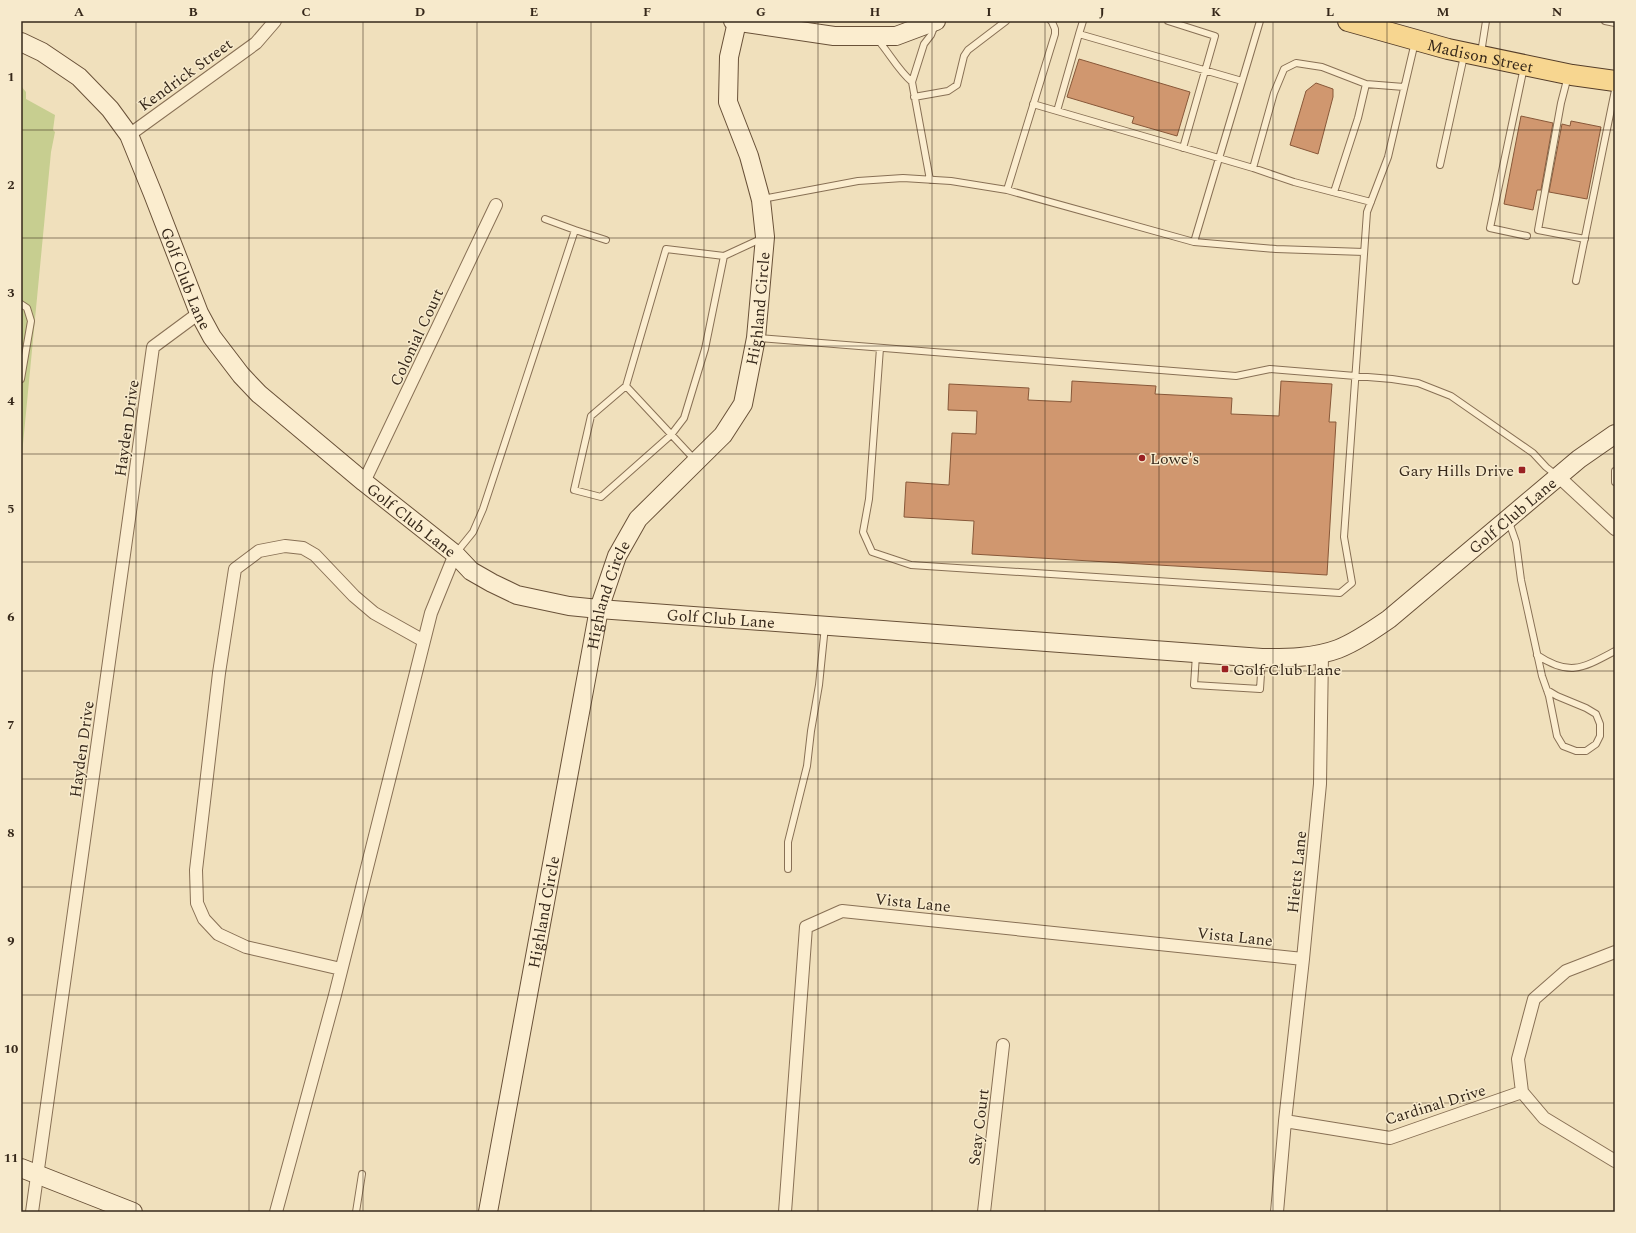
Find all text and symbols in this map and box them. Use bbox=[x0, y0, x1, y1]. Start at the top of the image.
text: A bbox=[74, 2, 84, 22]
text: B bbox=[188, 2, 198, 22]
text: C bbox=[301, 2, 311, 22]
text: D bbox=[415, 2, 425, 22]
text: E bbox=[530, 2, 539, 22]
text: F bbox=[643, 2, 651, 22]
text: G bbox=[756, 2, 766, 22]
text: H bbox=[870, 2, 881, 22]
text: I bbox=[986, 2, 992, 22]
text: J bbox=[1099, 2, 1105, 22]
text: K bbox=[1211, 2, 1221, 22]
text: L bbox=[1326, 2, 1334, 22]
text: M bbox=[1437, 2, 1450, 22]
text: N bbox=[1552, 2, 1563, 22]
street label: Kendrick Street bbox=[134, 32, 238, 117]
street label: Madison Street bbox=[1424, 33, 1536, 80]
text: 1 bbox=[7, 67, 15, 87]
text: 2 bbox=[7, 175, 15, 195]
street label: Golf Club Lane bbox=[154, 224, 217, 334]
street label: Highland Circle bbox=[740, 251, 777, 367]
text: 3 bbox=[7, 283, 15, 303]
street label: Colonial Court bbox=[384, 284, 450, 390]
street label: Hayden Drive bbox=[108, 378, 146, 478]
text: 4 bbox=[7, 391, 15, 411]
place label: Lowe's bbox=[1150, 447, 1199, 471]
marker: Lowe's bbox=[1137, 453, 1147, 463]
place label: Gary Hills Drive bbox=[1398, 459, 1514, 483]
marker: Gary Hills Drive bbox=[1517, 465, 1527, 475]
street label: Golf Club Lane bbox=[1464, 472, 1562, 560]
street label: Golf Club Lane bbox=[361, 477, 461, 564]
text: 5 bbox=[7, 499, 15, 519]
street label: Highland Circle bbox=[581, 536, 637, 652]
street label: Golf Club Lane bbox=[666, 603, 776, 635]
text: 6 bbox=[7, 607, 15, 627]
place label: Golf Club Lane bbox=[1233, 658, 1341, 682]
marker: Golf Club Lane bbox=[1220, 664, 1230, 674]
street label: Hayden Drive bbox=[63, 699, 101, 799]
text: 7 bbox=[7, 715, 15, 735]
text: 8 bbox=[7, 823, 15, 843]
street label: Hietts Lane bbox=[1281, 830, 1313, 915]
street label: Highland Circle bbox=[522, 854, 566, 970]
street label: Vista Lane bbox=[874, 887, 952, 919]
street label: Vista Lane bbox=[1196, 921, 1274, 953]
text: 9 bbox=[7, 931, 15, 951]
text: 10 bbox=[4, 1039, 18, 1059]
street label: Cardinal Drive bbox=[1382, 1078, 1489, 1132]
street label: Seay Court bbox=[962, 1087, 996, 1167]
text: 11 bbox=[4, 1148, 18, 1168]

